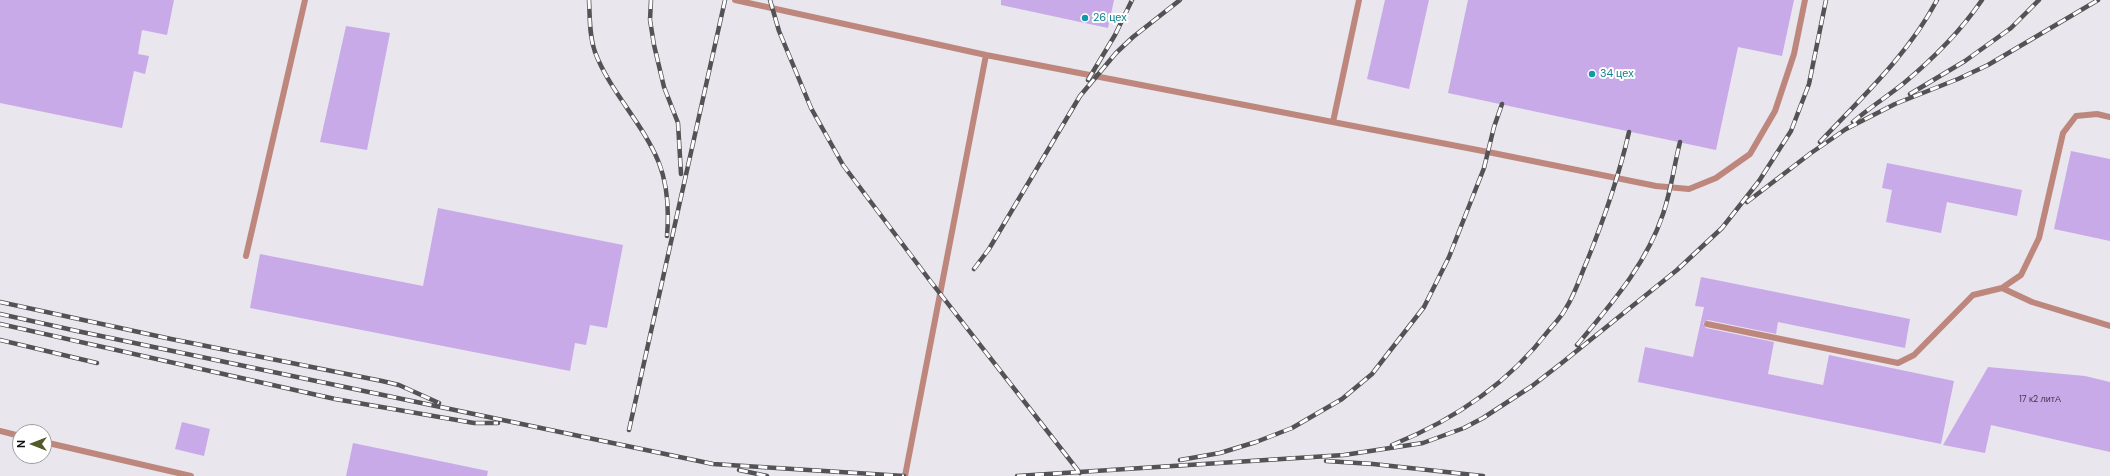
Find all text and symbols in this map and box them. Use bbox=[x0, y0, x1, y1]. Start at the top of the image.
place label: 26 цех bbox=[1093, 11, 1127, 25]
marker: 26 цех bbox=[1080, 13, 1090, 23]
place label: 34 цех bbox=[1600, 67, 1634, 81]
marker: 34 цех bbox=[1587, 69, 1597, 79]
house number: 17 к2 литА bbox=[2019, 395, 2061, 405]
north arrow bbox=[12, 424, 52, 464]
text: N bbox=[14, 440, 28, 448]

